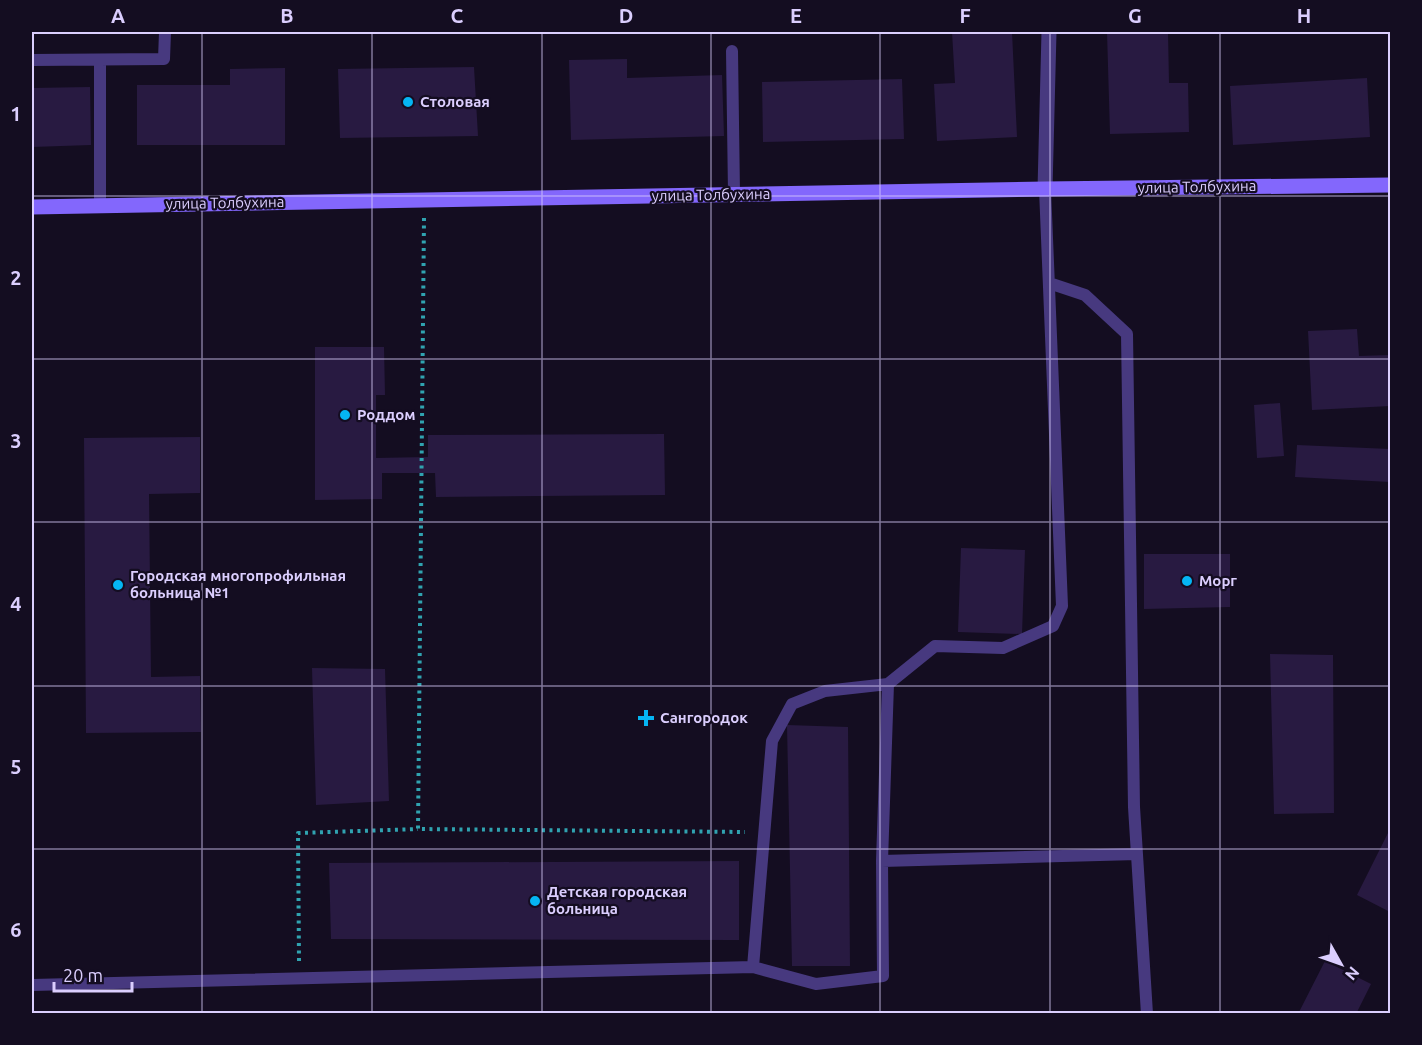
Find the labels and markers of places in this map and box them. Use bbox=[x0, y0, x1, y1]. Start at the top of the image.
place label: Столовая bbox=[420, 93, 490, 110]
marker: Столовая bbox=[401, 95, 415, 109]
place label: Роддом bbox=[357, 406, 416, 423]
marker: Роддом bbox=[338, 408, 352, 422]
place label: Городская многопрофильная больница №1 bbox=[130, 567, 346, 601]
place label: Морг bbox=[1199, 572, 1237, 589]
marker: Морг bbox=[1180, 574, 1194, 588]
marker: Городская многопрофильная больница №1 bbox=[111, 578, 125, 592]
marker: Сангородок bbox=[637, 709, 655, 727]
place label: Сангородок bbox=[660, 709, 748, 726]
place label: Детская городская больница bbox=[547, 883, 687, 917]
marker: Детская городская больница bbox=[528, 894, 542, 908]

